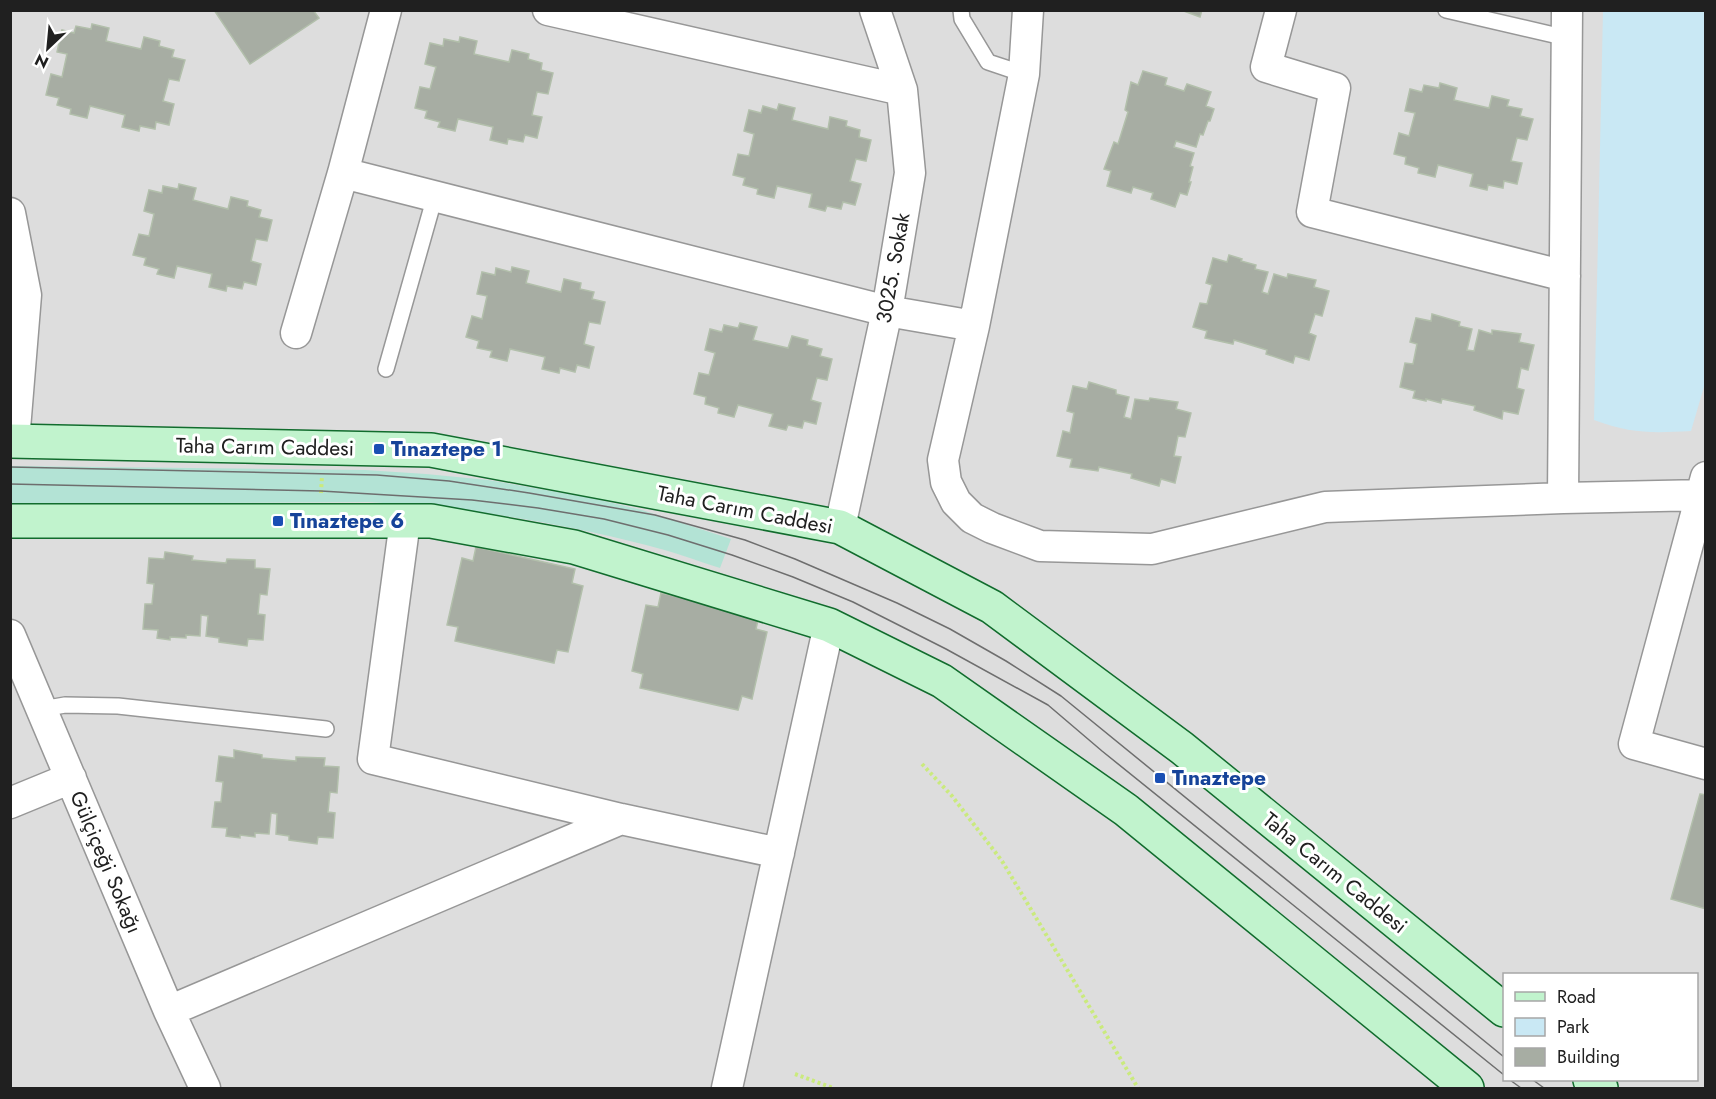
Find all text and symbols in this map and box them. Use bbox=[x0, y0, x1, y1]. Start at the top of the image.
north arrow bbox=[18, 18, 78, 78]
text: N bbox=[31, 48, 52, 74]
street label: 3025. Sokak bbox=[869, 209, 918, 326]
street label: Taha Carım Caddesi bbox=[176, 430, 354, 464]
place label: Tınaztepe 1 bbox=[391, 434, 502, 464]
marker: Tınaztepe 1 bbox=[372, 442, 386, 456]
street label: Taha Carım Caddesi bbox=[655, 478, 835, 542]
place label: Tınaztepe 6 bbox=[290, 506, 404, 536]
marker: Tınaztepe 6 bbox=[271, 514, 285, 528]
place label: Tınaztepe bbox=[1172, 763, 1266, 793]
marker: Tınaztepe bbox=[1153, 771, 1167, 785]
street label: Gülçiçeği Sokağı bbox=[63, 786, 149, 938]
street label: Taha Carım Caddesi bbox=[1256, 805, 1414, 941]
legend bbox=[1503, 973, 1698, 1081]
text: Road bbox=[1557, 984, 1596, 1010]
text: Park bbox=[1557, 1014, 1589, 1040]
text: Building bbox=[1557, 1044, 1620, 1070]

